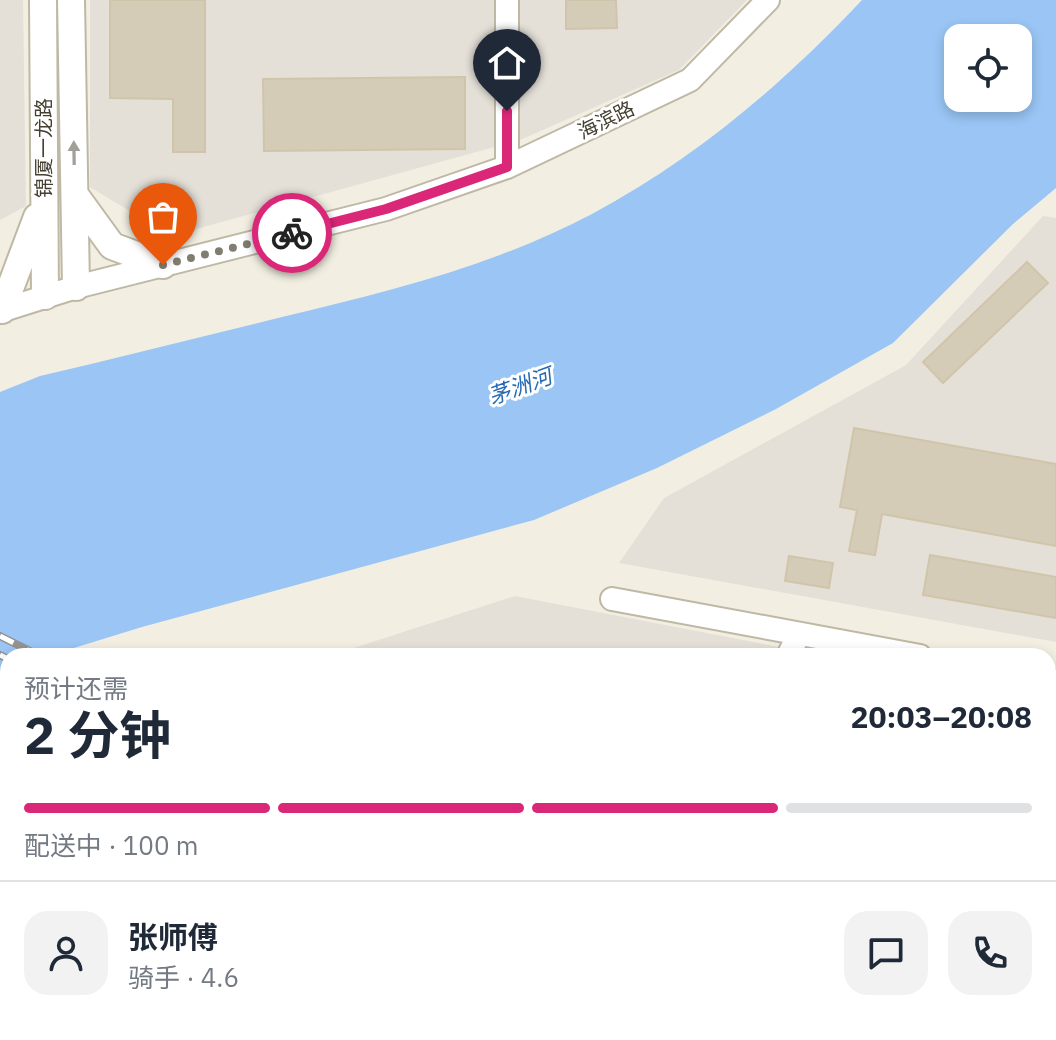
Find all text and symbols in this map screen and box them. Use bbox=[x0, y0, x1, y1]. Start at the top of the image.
map controls bbox=[944, 24, 1032, 112]
button: locate bbox=[944, 24, 1032, 112]
pin bbox=[473, 29, 541, 111]
icon: home bbox=[485, 41, 529, 85]
street label: 海滨路 bbox=[573, 94, 639, 145]
street label: 锦厦一龙路 bbox=[30, 98, 57, 198]
one-way arrow bbox=[68, 140, 80, 165]
pin bbox=[129, 183, 197, 265]
courier bbox=[252, 193, 332, 273]
icon: bag bbox=[141, 195, 185, 239]
icon: bike bbox=[270, 211, 314, 255]
water label: 茅洲河 bbox=[484, 359, 560, 410]
text: 预计还需 bbox=[24, 671, 128, 705]
text: 20:03–20:08 bbox=[851, 697, 1032, 736]
text: 2 分钟 bbox=[24, 701, 171, 768]
text: 配送中 · 100 m bbox=[24, 828, 198, 862]
button: person bbox=[24, 911, 108, 995]
button: chat bbox=[844, 911, 928, 995]
button: phone bbox=[948, 911, 1032, 995]
text: 张师傅 bbox=[128, 917, 218, 956]
text: 骑手 · 4.6 bbox=[128, 960, 239, 994]

